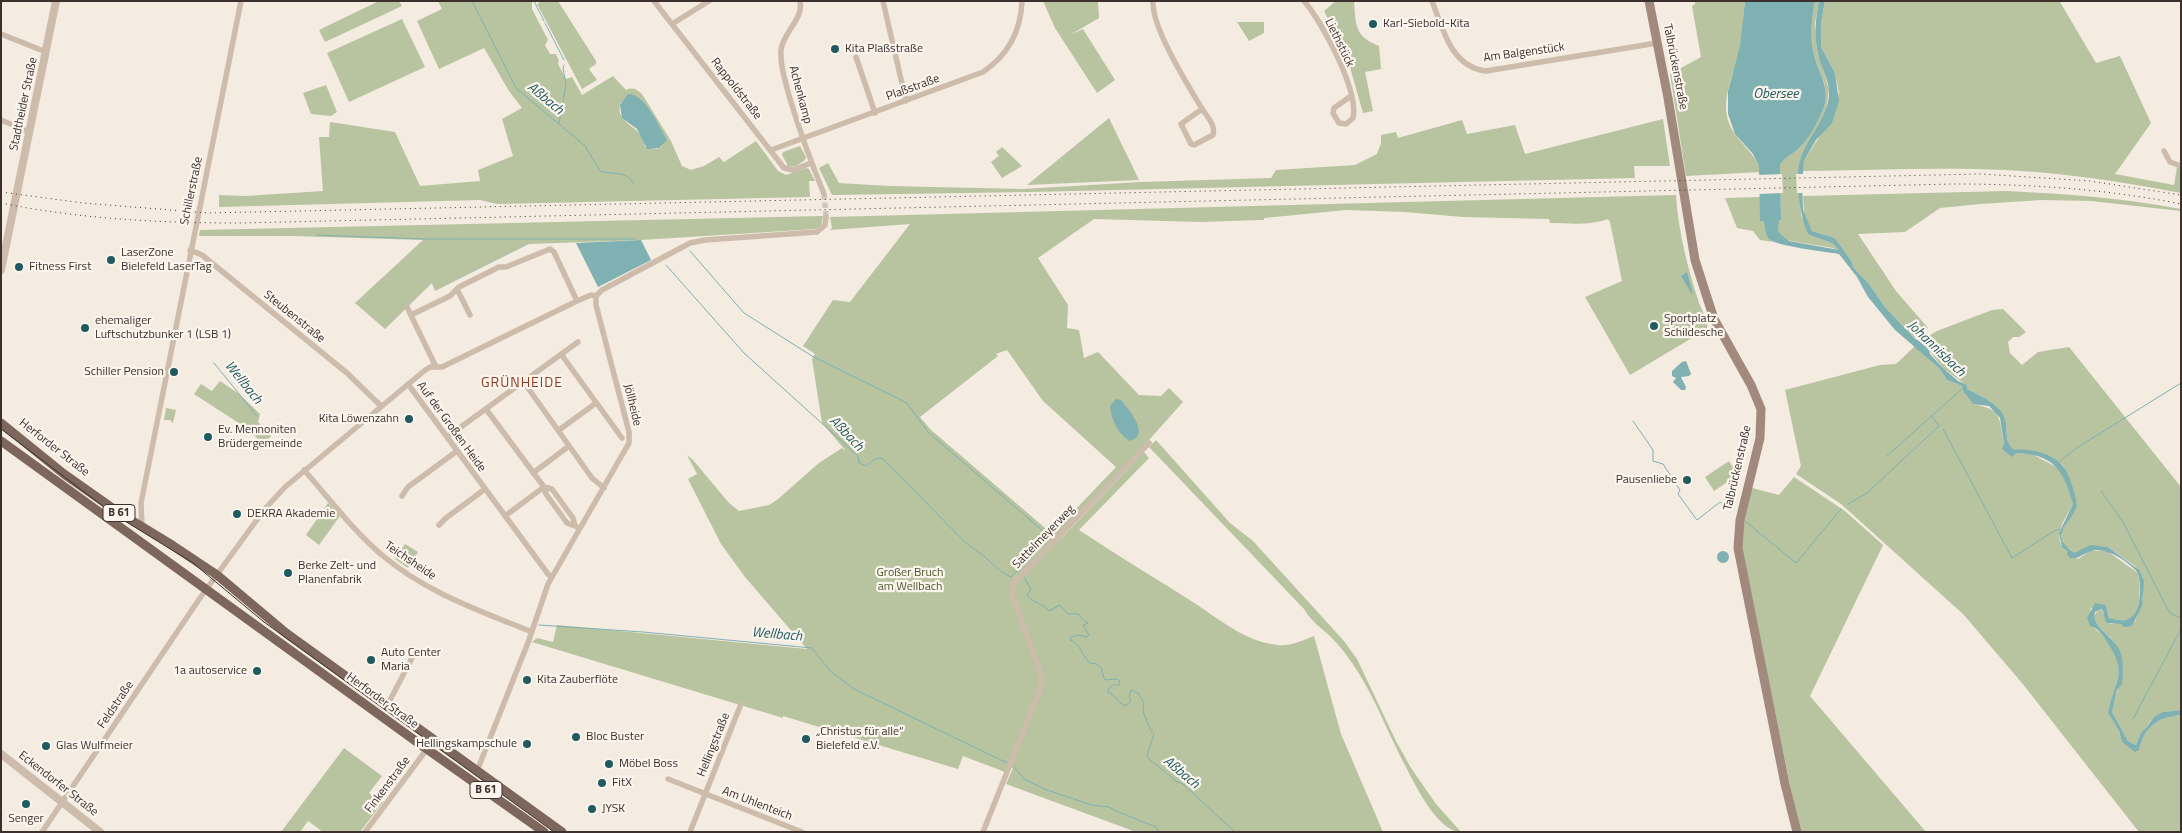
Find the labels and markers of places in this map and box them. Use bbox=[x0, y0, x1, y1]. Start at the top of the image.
place label: Karl-Siebold-Kita bbox=[1383, 17, 1470, 31]
marker: Karl-Siebold-Kita bbox=[1367, 18, 1379, 30]
place label: Kita Plaßstraße bbox=[845, 42, 923, 56]
marker: Kita Plaßstraße bbox=[829, 43, 841, 55]
place label: LaserZone Bielefeld LaserTag bbox=[121, 246, 212, 274]
marker: LaserZone Bielefeld LaserTag bbox=[105, 254, 117, 266]
place label: Fitness First bbox=[29, 260, 91, 274]
marker: Fitness First bbox=[13, 261, 25, 273]
place label: Sportplatz Schildesche bbox=[1664, 312, 1723, 340]
place label: ehemaliger Luftschutzbunker 1 (LSB 1) bbox=[95, 314, 231, 342]
marker: Sportplatz Schildesche bbox=[1648, 320, 1660, 332]
marker: ehemaliger Luftschutzbunker 1 (LSB 1) bbox=[79, 322, 91, 334]
place label: Schiller Pension bbox=[84, 365, 164, 379]
marker: Schiller Pension bbox=[168, 366, 180, 378]
place label: Kita Löwenzahn bbox=[319, 412, 399, 426]
marker: Kita Löwenzahn bbox=[403, 413, 415, 425]
place label: Ev. Mennoniten Brüdergemeinde bbox=[218, 423, 302, 451]
marker: Ev. Mennoniten Brüdergemeinde bbox=[202, 431, 214, 443]
place label: Pausenliebe bbox=[1616, 473, 1677, 487]
marker: Pausenliebe bbox=[1681, 474, 1693, 486]
place label: DEKRA Akademie bbox=[247, 507, 335, 521]
marker: DEKRA Akademie bbox=[231, 508, 243, 520]
place label: Berke Zelt- und Planenfabrik bbox=[298, 559, 376, 587]
marker: Berke Zelt- und Planenfabrik bbox=[282, 567, 294, 579]
place label: Auto Center Maria bbox=[381, 646, 441, 674]
marker: Auto Center Maria bbox=[365, 654, 377, 666]
place label: 1a autoservice bbox=[173, 664, 247, 678]
marker: 1a autoservice bbox=[251, 665, 263, 677]
place label: Kita Zauberflöte bbox=[537, 673, 618, 687]
marker: Kita Zauberflöte bbox=[521, 674, 533, 686]
place label: „Christus für alle“ Bielefeld e.V. bbox=[816, 725, 903, 753]
place label: Bloc Buster bbox=[586, 730, 644, 744]
marker: Bloc Buster bbox=[570, 731, 582, 743]
marker: „Christus für alle“ Bielefeld e.V. bbox=[800, 733, 812, 745]
place label: Hellingskampschule bbox=[416, 737, 517, 751]
marker: Hellingskampschule bbox=[521, 738, 533, 750]
place label: Glas Wulfmeier bbox=[56, 739, 133, 753]
marker: Glas Wulfmeier bbox=[40, 740, 52, 752]
place label: Möbel Boss bbox=[619, 757, 678, 771]
marker: Möbel Boss bbox=[603, 758, 615, 770]
place label: FitX bbox=[612, 776, 632, 790]
marker: FitX bbox=[596, 777, 608, 789]
marker: Senger bbox=[20, 798, 32, 810]
place label: JYSK bbox=[602, 802, 625, 816]
marker: JYSK bbox=[586, 803, 598, 815]
place label: Senger bbox=[8, 812, 44, 826]

